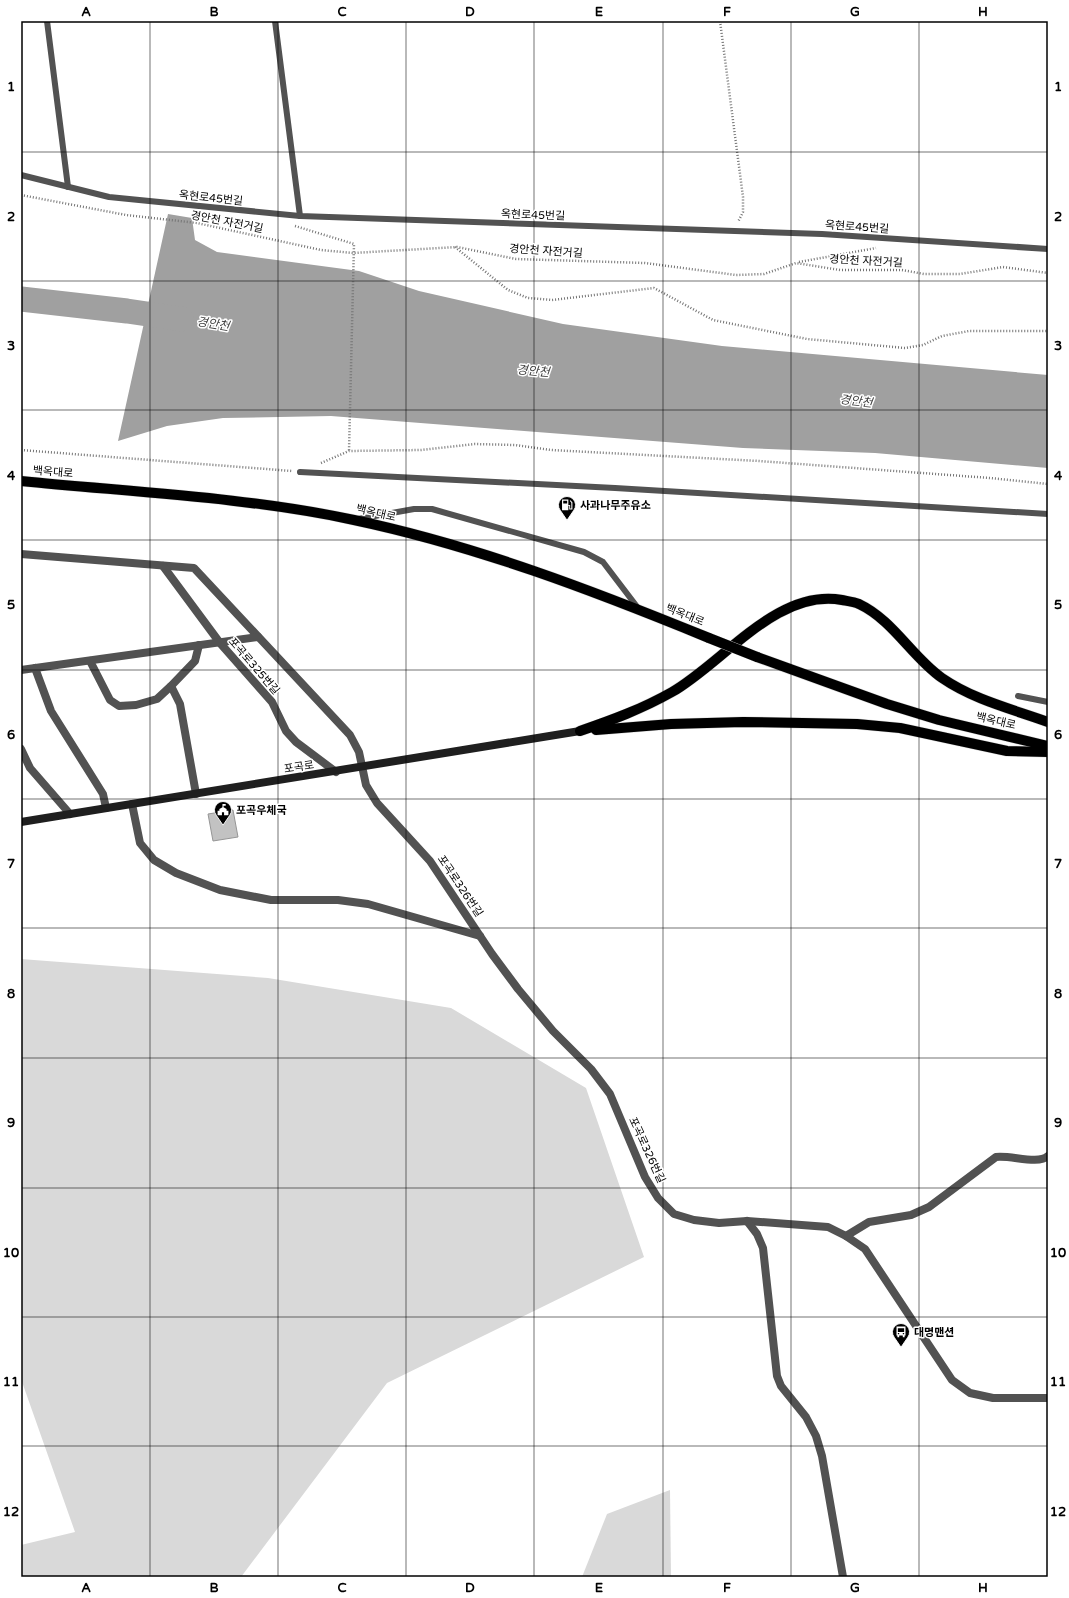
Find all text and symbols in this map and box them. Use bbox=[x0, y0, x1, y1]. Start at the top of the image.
text: A bbox=[81, 4, 91, 20]
text: B bbox=[209, 4, 219, 20]
text: C bbox=[337, 4, 347, 20]
text: D bbox=[465, 4, 475, 20]
text: E bbox=[595, 4, 603, 20]
text: F bbox=[723, 4, 731, 20]
text: G bbox=[850, 4, 860, 20]
text: H bbox=[978, 4, 988, 20]
text: 1 bbox=[7, 79, 15, 95]
text: 1 bbox=[1054, 79, 1062, 95]
street label: 옥현로45번길 bbox=[178, 188, 244, 208]
street label: 옥현로45번길 bbox=[501, 207, 565, 223]
text: 2 bbox=[7, 209, 15, 225]
street label: 경안천 자전거길 bbox=[190, 209, 264, 235]
text: 2 bbox=[1054, 209, 1062, 225]
street label: 옥현로45번길 bbox=[824, 218, 890, 236]
street label: 경안천 자전거길 bbox=[509, 242, 583, 260]
street label: 경안천 자전거길 bbox=[829, 253, 903, 269]
water label: 경안천 bbox=[196, 314, 232, 334]
text: 3 bbox=[7, 338, 15, 354]
text: 3 bbox=[1054, 338, 1062, 354]
water label: 경안천 bbox=[516, 363, 552, 380]
water label: 경안천 bbox=[839, 392, 875, 410]
street label: 백옥대로 bbox=[32, 464, 74, 480]
text: 4 bbox=[7, 468, 16, 484]
text: 4 bbox=[1054, 468, 1063, 484]
fuel station icon: 사과나무주유소 bbox=[557, 495, 577, 520]
place label: 사과나무주유소 bbox=[580, 499, 651, 512]
street label: 백옥대로 bbox=[355, 502, 397, 524]
text: 5 bbox=[7, 597, 15, 613]
text: 5 bbox=[1054, 597, 1062, 613]
street label: 백옥대로 bbox=[664, 601, 706, 629]
street label: 포곡로325번길 bbox=[226, 635, 282, 697]
street label: 백옥대로 bbox=[975, 710, 1017, 732]
text: 6 bbox=[7, 727, 15, 743]
text: 6 bbox=[1054, 727, 1062, 743]
street label: 포곡로 bbox=[283, 758, 315, 776]
public building icon: 포곡우체국 bbox=[213, 800, 233, 825]
place label: 포곡우체국 bbox=[236, 804, 287, 817]
street label: 포곡로326번길 bbox=[435, 853, 485, 919]
text: 7 bbox=[7, 856, 15, 872]
text: 7 bbox=[1054, 856, 1062, 872]
text: 8 bbox=[7, 986, 15, 1002]
text: 8 bbox=[1054, 986, 1062, 1002]
text: 9 bbox=[7, 1115, 15, 1131]
street label: 포곡로326번길 bbox=[626, 1115, 668, 1185]
text: 9 bbox=[1054, 1115, 1062, 1131]
text: 10 bbox=[3, 1245, 19, 1261]
text: 10 bbox=[1050, 1245, 1066, 1261]
bus stop icon: 대명맨션 bbox=[891, 1322, 911, 1347]
place label: 대명맨션 bbox=[914, 1326, 954, 1339]
text: 11 bbox=[3, 1374, 19, 1390]
text: 11 bbox=[1050, 1374, 1066, 1390]
text: 12 bbox=[3, 1504, 19, 1520]
text: 12 bbox=[1050, 1504, 1066, 1520]
text: A bbox=[81, 1580, 91, 1596]
text: B bbox=[209, 1580, 219, 1596]
text: C bbox=[337, 1580, 347, 1596]
text: D bbox=[465, 1580, 475, 1596]
text: E bbox=[595, 1580, 603, 1596]
text: F bbox=[723, 1580, 731, 1596]
text: G bbox=[850, 1580, 860, 1596]
text: H bbox=[978, 1580, 988, 1596]

